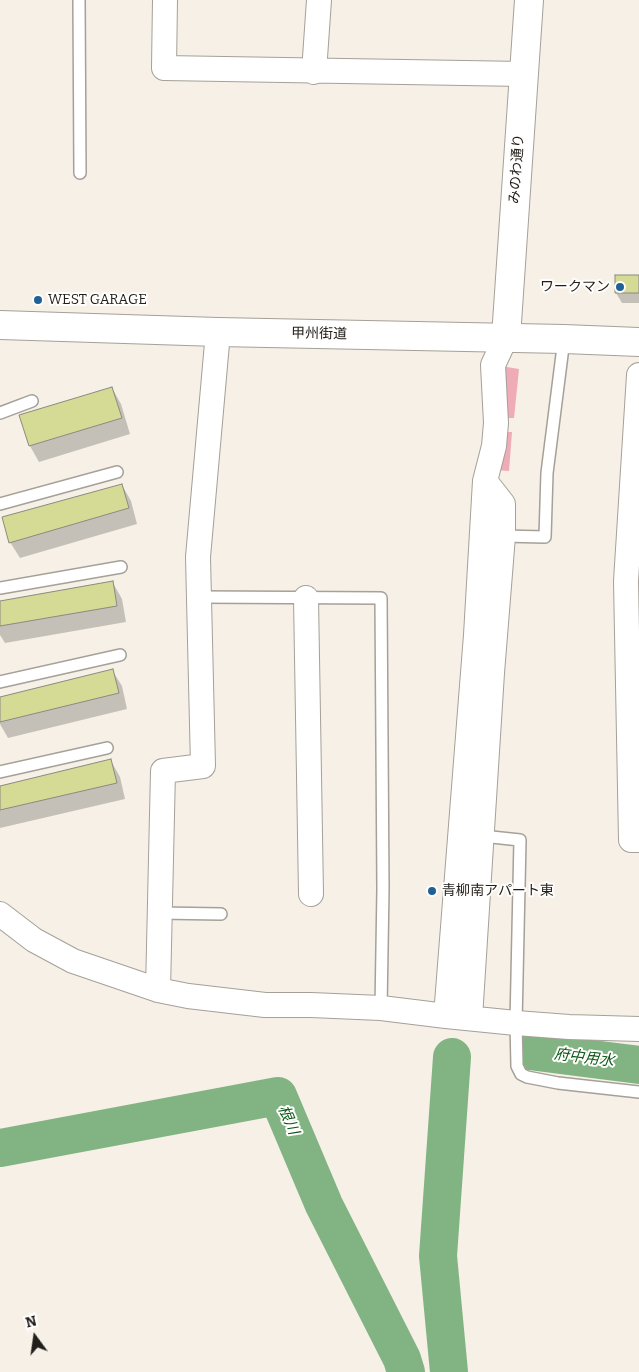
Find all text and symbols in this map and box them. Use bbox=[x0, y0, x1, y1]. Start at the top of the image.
street label: みのわ通り bbox=[506, 133, 528, 205]
place label: ワークマン bbox=[540, 279, 610, 295]
marker: ワークマン bbox=[614, 281, 626, 293]
place label: WEST GARAGE bbox=[48, 292, 147, 308]
marker: WEST GARAGE bbox=[32, 294, 44, 306]
street label: 甲州街道 bbox=[291, 325, 347, 343]
place label: 青柳南アパート東 bbox=[442, 883, 554, 899]
marker: 青柳南アパート東 bbox=[426, 885, 438, 897]
water label: 府中用水 bbox=[553, 1045, 615, 1071]
water label: 根川 bbox=[274, 1103, 302, 1137]
north arrow bbox=[10, 1312, 60, 1362]
text: N bbox=[24, 1312, 39, 1332]

